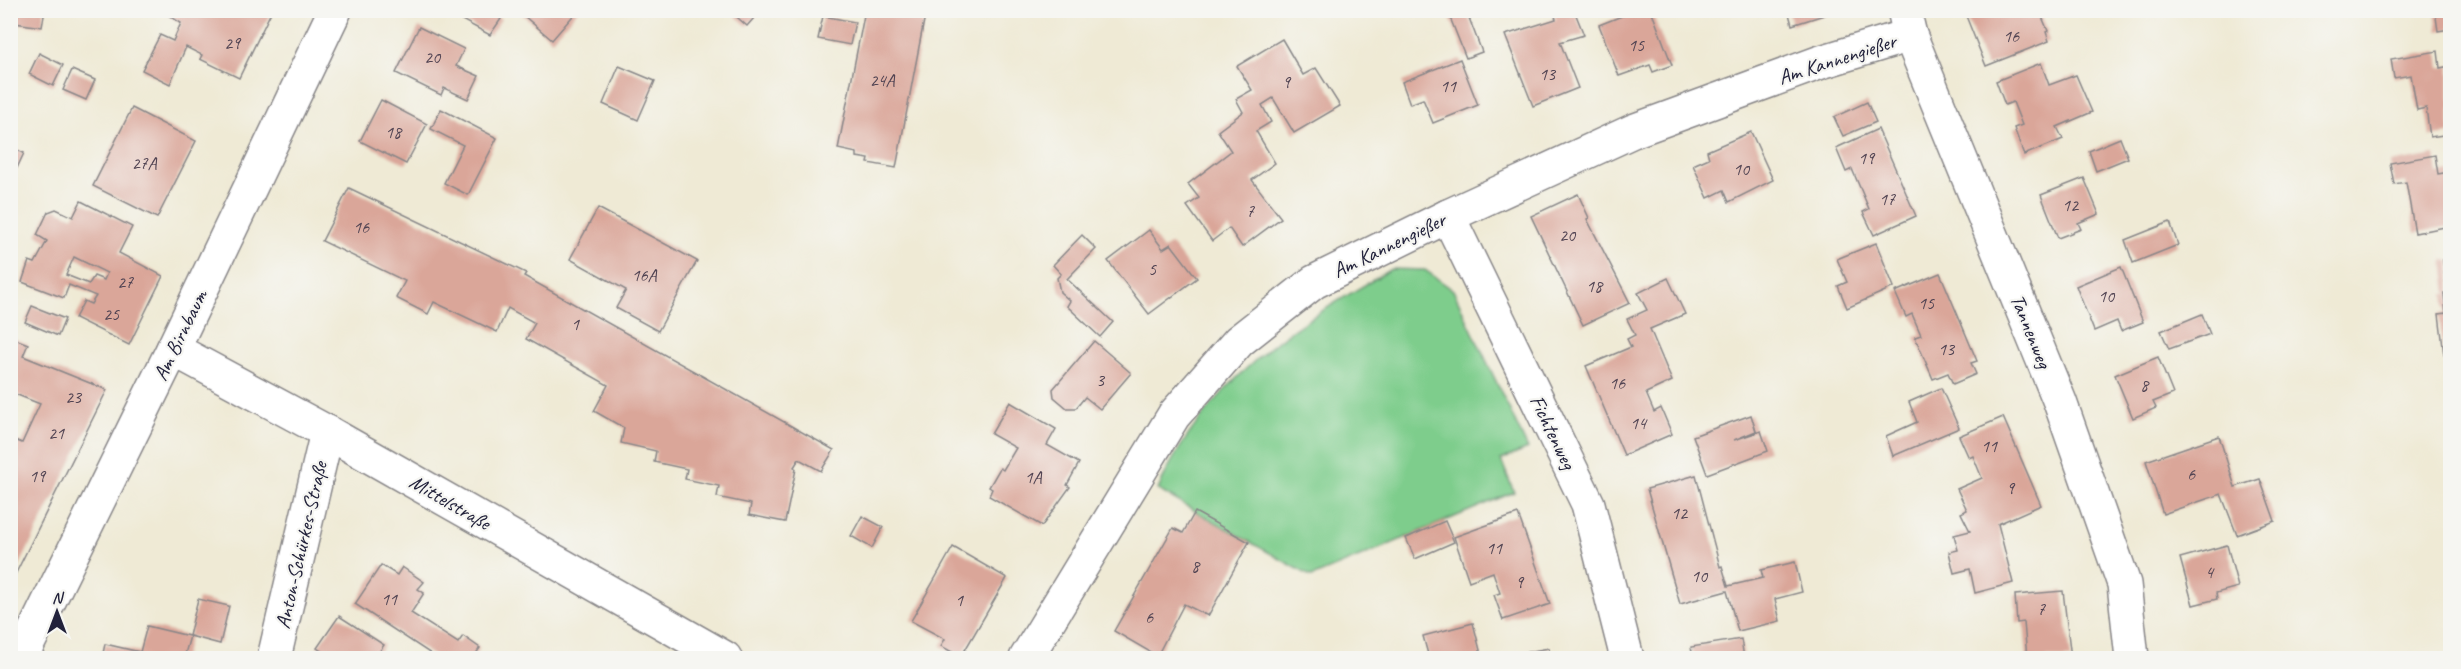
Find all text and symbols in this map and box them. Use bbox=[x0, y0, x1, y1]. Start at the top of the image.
house number: 16 bbox=[2003, 25, 2020, 47]
street label: Am Kannengießer bbox=[1775, 27, 1901, 90]
house number: 29 bbox=[224, 32, 242, 54]
house number: 15 bbox=[1628, 34, 1645, 56]
house number: 20 bbox=[424, 46, 442, 68]
house number: 13 bbox=[1539, 63, 1557, 85]
house number: 24A bbox=[869, 69, 896, 91]
house number: 9 bbox=[1282, 71, 1292, 93]
house number: 11 bbox=[1440, 75, 1457, 97]
house number: 18 bbox=[385, 121, 403, 143]
house number: 19 bbox=[1858, 147, 1876, 169]
house number: 27A bbox=[131, 152, 158, 174]
house number: 10 bbox=[1733, 158, 1751, 180]
house number: 17 bbox=[1879, 188, 1896, 210]
house number: 12 bbox=[2062, 194, 2080, 216]
house number: 7 bbox=[1246, 200, 1255, 222]
street label: Am Kannengießer bbox=[1328, 205, 1452, 283]
house number: 16 bbox=[353, 216, 370, 238]
house number: 20 bbox=[1559, 224, 1577, 246]
house number: 5 bbox=[1148, 258, 1157, 280]
house number: 16A bbox=[631, 264, 658, 286]
house number: 27 bbox=[117, 271, 134, 293]
house number: 18 bbox=[1586, 275, 1604, 297]
street label: Am Birnbaum bbox=[147, 284, 214, 385]
house number: 10 bbox=[2098, 285, 2116, 307]
street label: Tannenweg bbox=[2004, 290, 2058, 373]
house number: 15 bbox=[1918, 292, 1935, 314]
house number: 25 bbox=[103, 303, 120, 325]
house number: 1 bbox=[571, 313, 580, 335]
house number: 13 bbox=[1938, 338, 1956, 360]
house number: 3 bbox=[1096, 369, 1106, 391]
house number: 16 bbox=[1609, 372, 1626, 394]
house number: 8 bbox=[2140, 374, 2150, 396]
house number: 23 bbox=[65, 386, 83, 408]
street label: Fichtenweg bbox=[1524, 391, 1583, 475]
house number: 14 bbox=[1630, 412, 1648, 434]
house number: 21 bbox=[48, 422, 65, 444]
house number: 11 bbox=[1981, 435, 1998, 457]
street label: Anton-Schürkes-Straße bbox=[269, 457, 333, 631]
house number: 6 bbox=[2187, 463, 2196, 485]
house number: 19 bbox=[29, 465, 47, 487]
house number: 1A bbox=[1024, 466, 1043, 488]
street label: Mittelstraße bbox=[405, 468, 497, 537]
house number: 9 bbox=[2006, 477, 2016, 499]
house number: 12 bbox=[1671, 502, 1689, 524]
house number: 11 bbox=[1486, 537, 1503, 559]
house number: 8 bbox=[1191, 555, 1201, 577]
house number: 4 bbox=[2205, 561, 2215, 583]
house number: 10 bbox=[1691, 565, 1709, 587]
house number: 9 bbox=[1515, 571, 1525, 593]
north arrow bbox=[27, 582, 87, 642]
text: N bbox=[52, 588, 65, 608]
house number: 11 bbox=[381, 588, 398, 610]
house number: 1 bbox=[955, 589, 964, 611]
house number: 7 bbox=[2037, 598, 2046, 620]
house number: 6 bbox=[1145, 606, 1154, 628]

